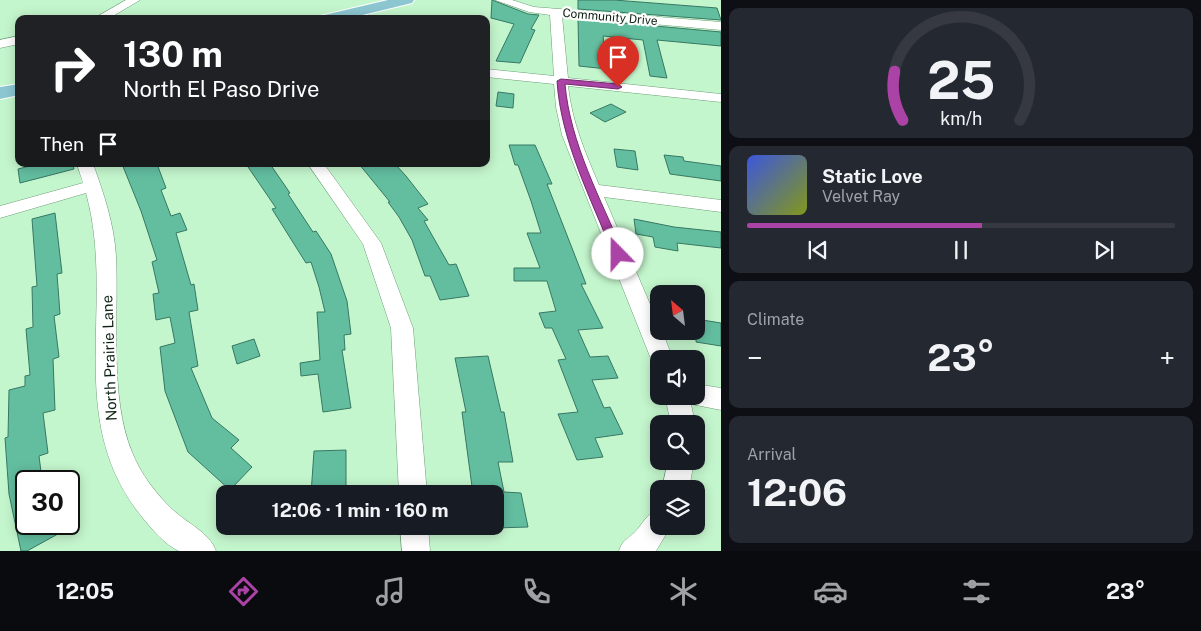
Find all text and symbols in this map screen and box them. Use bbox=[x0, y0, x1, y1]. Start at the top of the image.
street label: Community Drive bbox=[562, 6, 658, 28]
text: 130 m bbox=[123, 34, 223, 75]
icon: right bbox=[40, 35, 105, 100]
pin bbox=[597, 36, 639, 87]
icon: arrive bbox=[604, 43, 632, 71]
text: 25 bbox=[927, 50, 995, 111]
text: North El Paso Drive bbox=[123, 76, 319, 102]
text: km/h bbox=[940, 108, 982, 129]
icon: arrive bbox=[94, 130, 122, 158]
text: Then bbox=[40, 133, 84, 155]
text: Static Love bbox=[822, 165, 923, 187]
text: Velvet Ray bbox=[822, 187, 900, 206]
position arrow bbox=[591, 227, 643, 279]
icon: previous bbox=[804, 236, 832, 264]
icon: pause bbox=[947, 236, 975, 264]
icon: next bbox=[1090, 236, 1118, 264]
north arrow bbox=[650, 285, 705, 340]
map controls bbox=[650, 285, 705, 535]
street label: North Prairie Lane bbox=[98, 295, 120, 421]
text: Climate bbox=[747, 310, 804, 329]
text: 23° bbox=[927, 335, 995, 380]
text: − bbox=[747, 341, 763, 374]
text: + bbox=[1159, 341, 1175, 374]
button: sound bbox=[650, 350, 705, 405]
button: search bbox=[650, 415, 705, 470]
text: Arrival bbox=[747, 445, 796, 464]
speed limit sign: 30 bbox=[15, 470, 80, 535]
text: 12:06 bbox=[747, 470, 847, 515]
button: layers bbox=[650, 480, 705, 535]
text: 12:06 · 1 min · 160 m bbox=[272, 499, 448, 521]
icon: directions bbox=[226, 574, 261, 609]
icon: music bbox=[373, 574, 408, 609]
icon: phone bbox=[519, 574, 554, 609]
icon: climate bbox=[666, 574, 701, 609]
icon: car bbox=[813, 574, 848, 609]
icon: filters bbox=[959, 574, 994, 609]
text: 12:05 bbox=[56, 578, 114, 604]
text: 23° bbox=[1106, 578, 1145, 604]

